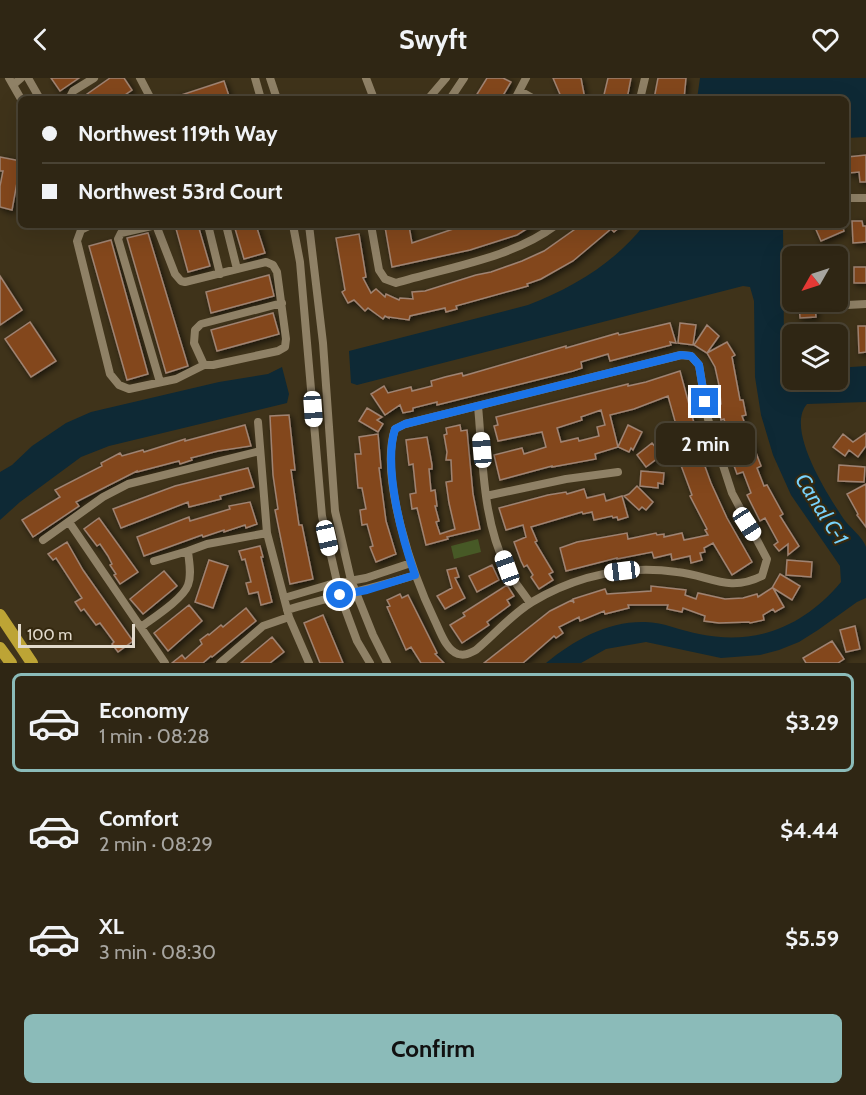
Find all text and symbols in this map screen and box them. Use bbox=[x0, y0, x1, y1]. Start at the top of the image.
icon: back bbox=[24, 23, 57, 56]
text: Swyft bbox=[399, 23, 467, 56]
icon: heart bbox=[809, 23, 842, 56]
text: Northwest 119th Way bbox=[78, 120, 277, 147]
text: Northwest 53rd Court bbox=[78, 178, 282, 205]
north arrow bbox=[782, 246, 848, 312]
map controls bbox=[782, 246, 848, 390]
button: layers bbox=[782, 324, 848, 390]
route end bbox=[691, 388, 718, 415]
car bbox=[303, 390, 323, 428]
callout: 2 min bbox=[656, 423, 754, 465]
car bbox=[471, 431, 493, 469]
text: 2 min bbox=[681, 432, 730, 456]
water label: Canal C-1 bbox=[790, 469, 854, 549]
car bbox=[730, 504, 764, 544]
car bbox=[314, 518, 340, 558]
car bbox=[492, 548, 522, 588]
car bbox=[603, 560, 641, 582]
route start bbox=[326, 581, 353, 608]
scale bar bbox=[18, 621, 135, 648]
text: 100 m bbox=[27, 625, 72, 644]
icon: car bbox=[27, 696, 81, 750]
text: Economy bbox=[99, 697, 189, 724]
text: $3.29 bbox=[785, 709, 839, 736]
text: 1 min · 08:28 bbox=[99, 724, 210, 748]
icon: car bbox=[27, 804, 81, 858]
text: Comfort bbox=[99, 805, 178, 832]
text: $4.44 bbox=[780, 817, 839, 844]
text: 2 min · 08:29 bbox=[99, 832, 213, 856]
icon: car bbox=[27, 912, 81, 966]
text: XL bbox=[99, 913, 124, 940]
text: $5.59 bbox=[785, 925, 839, 952]
text: 3 min · 08:30 bbox=[99, 940, 216, 964]
button: Confirm bbox=[24, 1014, 842, 1083]

